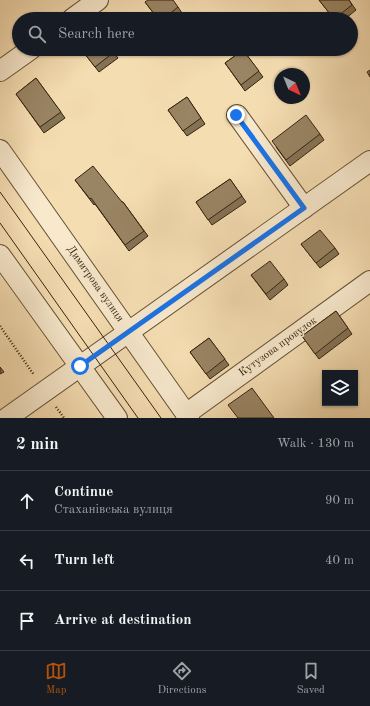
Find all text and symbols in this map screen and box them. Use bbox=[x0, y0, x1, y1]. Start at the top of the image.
search box bbox=[12, 12, 358, 56]
icon: search bbox=[26, 23, 48, 45]
text: Search here bbox=[58, 27, 135, 42]
north arrow bbox=[274, 68, 310, 104]
route end bbox=[227, 106, 245, 124]
street label: Димитрова вулиця bbox=[65, 244, 126, 324]
street label: Кутузова провулок bbox=[237, 315, 319, 379]
route start bbox=[71, 357, 89, 375]
map controls bbox=[322, 370, 358, 406]
button: layers bbox=[322, 370, 358, 406]
text: 2 min bbox=[16, 436, 59, 453]
text: Walk · 130 m bbox=[277, 437, 354, 450]
text: Continue bbox=[54, 485, 113, 500]
icon: ahead bbox=[16, 490, 38, 512]
text: 90 m bbox=[325, 494, 354, 507]
text: Стаханівська вулиця bbox=[54, 503, 173, 516]
icon: left bbox=[16, 550, 38, 572]
text: Turn left bbox=[54, 553, 114, 568]
text: 40 m bbox=[325, 554, 354, 567]
icon: arrive bbox=[16, 610, 38, 632]
text: Arrive at destination bbox=[54, 613, 192, 628]
tab: Map bbox=[45, 660, 67, 698]
tab: Directions bbox=[158, 660, 206, 698]
tab: Saved bbox=[297, 660, 325, 698]

